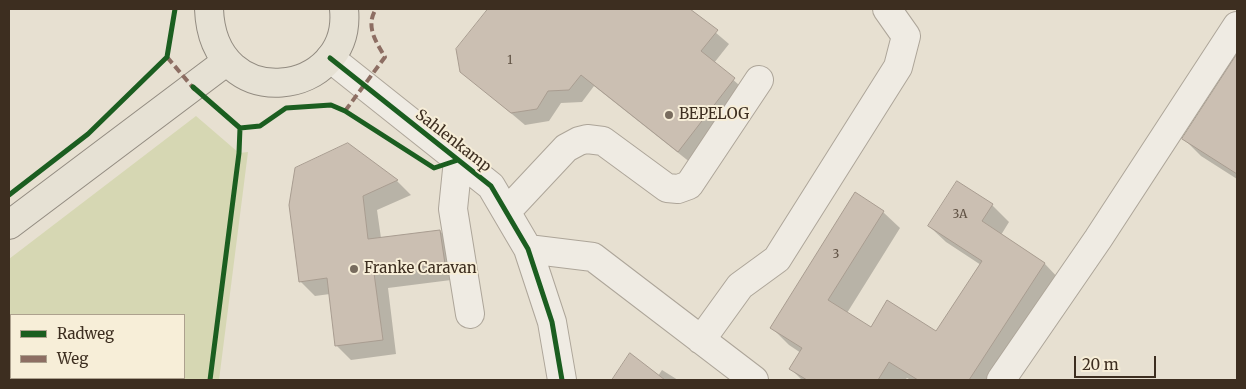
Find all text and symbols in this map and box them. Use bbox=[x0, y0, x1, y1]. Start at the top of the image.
house number: 1 bbox=[507, 54, 513, 68]
street label: Sahlenkamp bbox=[412, 106, 494, 176]
place label: BEPELOG bbox=[679, 106, 749, 124]
marker: BEPELOG bbox=[663, 109, 675, 121]
house number: 3A bbox=[952, 208, 968, 222]
house number: 3 bbox=[833, 248, 839, 262]
place label: Franke Caravan bbox=[364, 260, 477, 278]
marker: Franke Caravan bbox=[348, 263, 360, 275]
legend bbox=[10, 314, 185, 379]
text: Radweg bbox=[57, 324, 114, 343]
scale bar bbox=[1076, 346, 1158, 378]
text: Weg bbox=[57, 349, 88, 368]
text: 20 m bbox=[1082, 355, 1119, 374]

